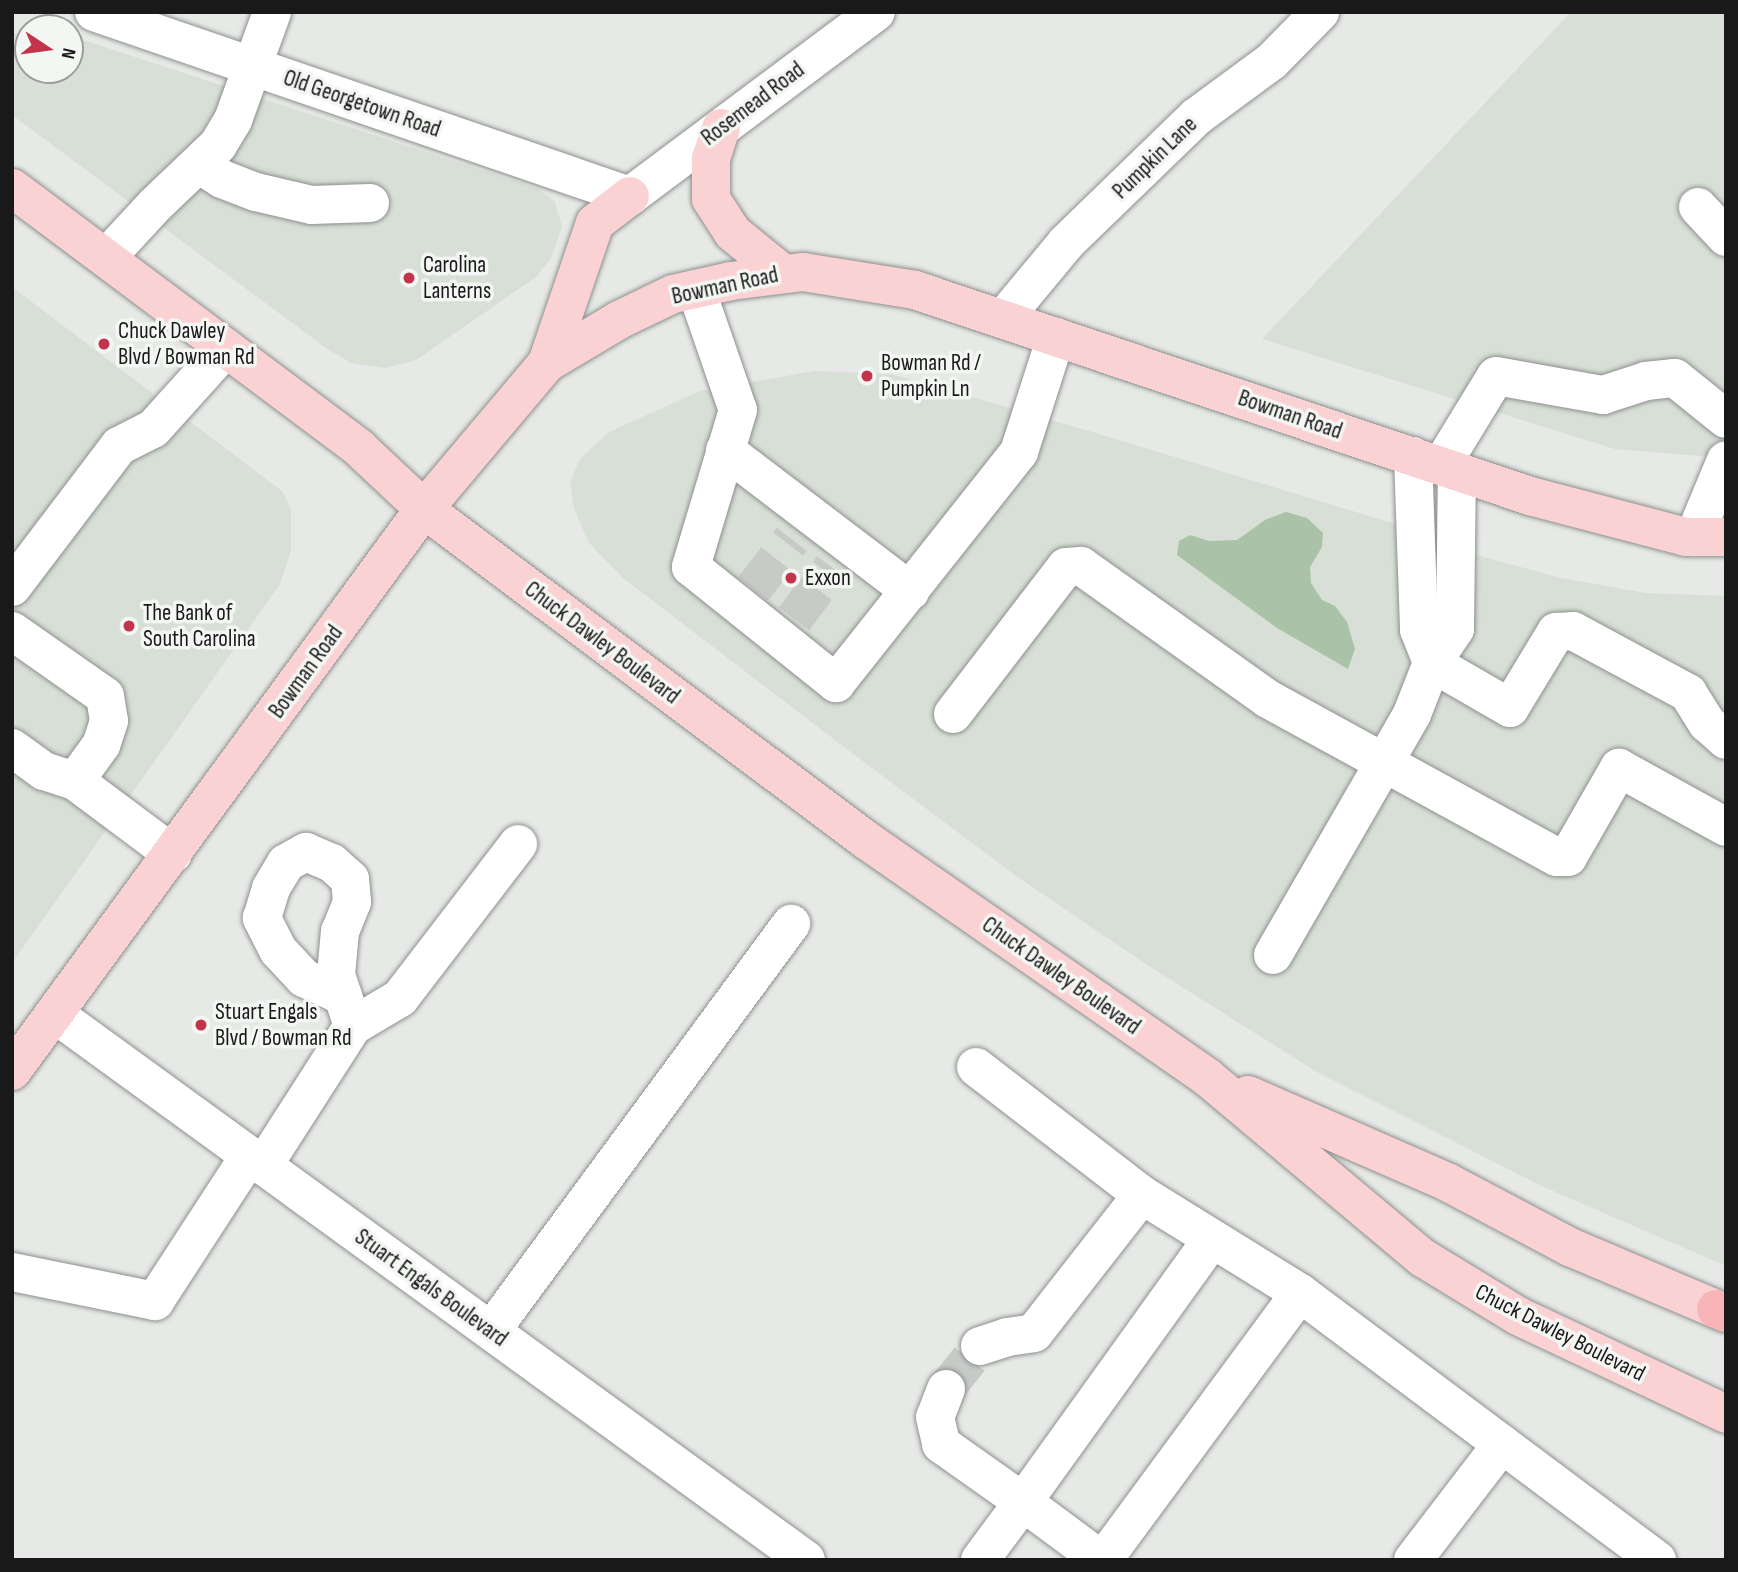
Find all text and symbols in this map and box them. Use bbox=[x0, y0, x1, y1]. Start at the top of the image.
north arrow bbox=[14, 14, 84, 84]
text: N bbox=[56, 46, 80, 61]
street label: Rosemead Road bbox=[696, 56, 810, 152]
street label: Old Georgetown Road bbox=[280, 64, 444, 144]
street label: Pumpkin Lane bbox=[1107, 111, 1203, 205]
place label: Carolina Lanterns bbox=[423, 251, 491, 305]
street label: Bowman Road bbox=[669, 261, 781, 311]
marker: Carolina Lanterns bbox=[401, 270, 417, 286]
place label: Chuck Dawley Blvd / Bowman Rd bbox=[118, 317, 254, 371]
marker: Chuck Dawley Blvd / Bowman Rd bbox=[96, 336, 112, 352]
place label: Bowman Rd / Pumpkin Ln bbox=[881, 349, 981, 403]
marker: Bowman Rd / Pumpkin Ln bbox=[859, 368, 875, 384]
street label: Bowman Road bbox=[1234, 384, 1346, 446]
place label: Exxon bbox=[805, 564, 851, 592]
marker: Exxon bbox=[783, 570, 799, 586]
street label: Chuck Dawley Boulevard bbox=[519, 576, 685, 710]
place label: The Bank of South Carolina bbox=[143, 599, 256, 653]
marker: The Bank of South Carolina bbox=[121, 618, 137, 634]
street label: Bowman Road bbox=[263, 620, 349, 724]
street label: Chuck Dawley Boulevard bbox=[977, 911, 1145, 1041]
place label: Stuart Engals Blvd / Bowman Rd bbox=[215, 998, 351, 1052]
marker: Stuart Engals Blvd / Bowman Rd bbox=[193, 1017, 209, 1033]
street label: Stuart Engals Boulevard bbox=[349, 1223, 513, 1353]
street label: Chuck Dawley Boulevard bbox=[1470, 1278, 1650, 1388]

